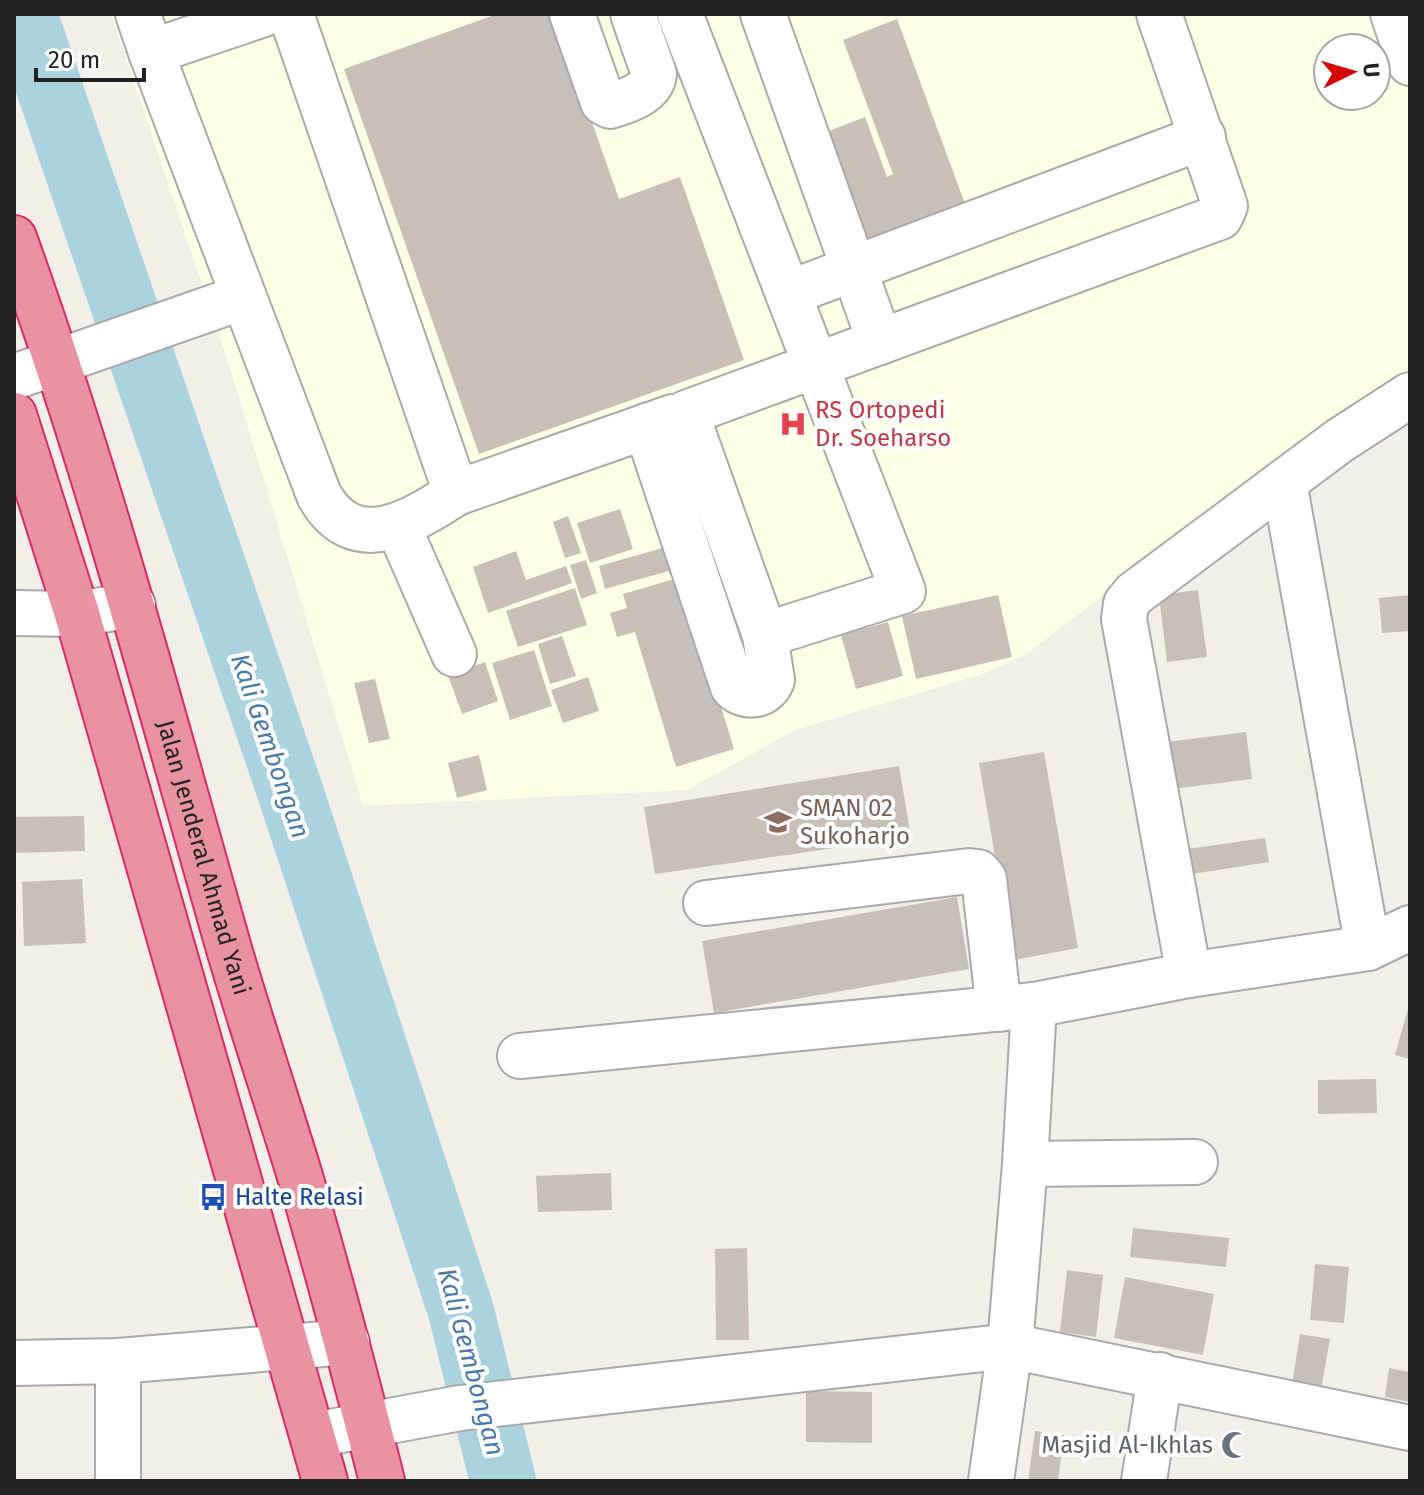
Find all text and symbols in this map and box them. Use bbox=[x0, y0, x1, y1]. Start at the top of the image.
scale bar bbox=[36, 32, 144, 82]
north arrow bbox=[1312, 32, 1392, 112]
text: 20 m bbox=[48, 46, 100, 74]
text: U bbox=[1357, 62, 1385, 79]
place label: RS Ortopedi Dr. Soeharso bbox=[815, 396, 951, 452]
hospital icon: RS Ortopedi Dr. Soeharso bbox=[778, 409, 808, 439]
water label: Kali Gembongan bbox=[224, 650, 316, 842]
street label: Jalan Jenderal Ahmad Yani bbox=[151, 717, 256, 998]
place label: SMAN 02 Sukoharjo bbox=[800, 794, 910, 850]
school or university icon: SMAN 02 Sukoharjo bbox=[763, 807, 793, 837]
bus stop icon: Halte Relasi bbox=[198, 1182, 228, 1212]
place label: Halte Relasi bbox=[235, 1183, 364, 1211]
water label: Kali Gembongan bbox=[431, 1265, 511, 1459]
mosque icon: Masjid Al-Ikhlas bbox=[1220, 1430, 1250, 1460]
place label: Masjid Al-Ikhlas bbox=[1042, 1431, 1213, 1459]

